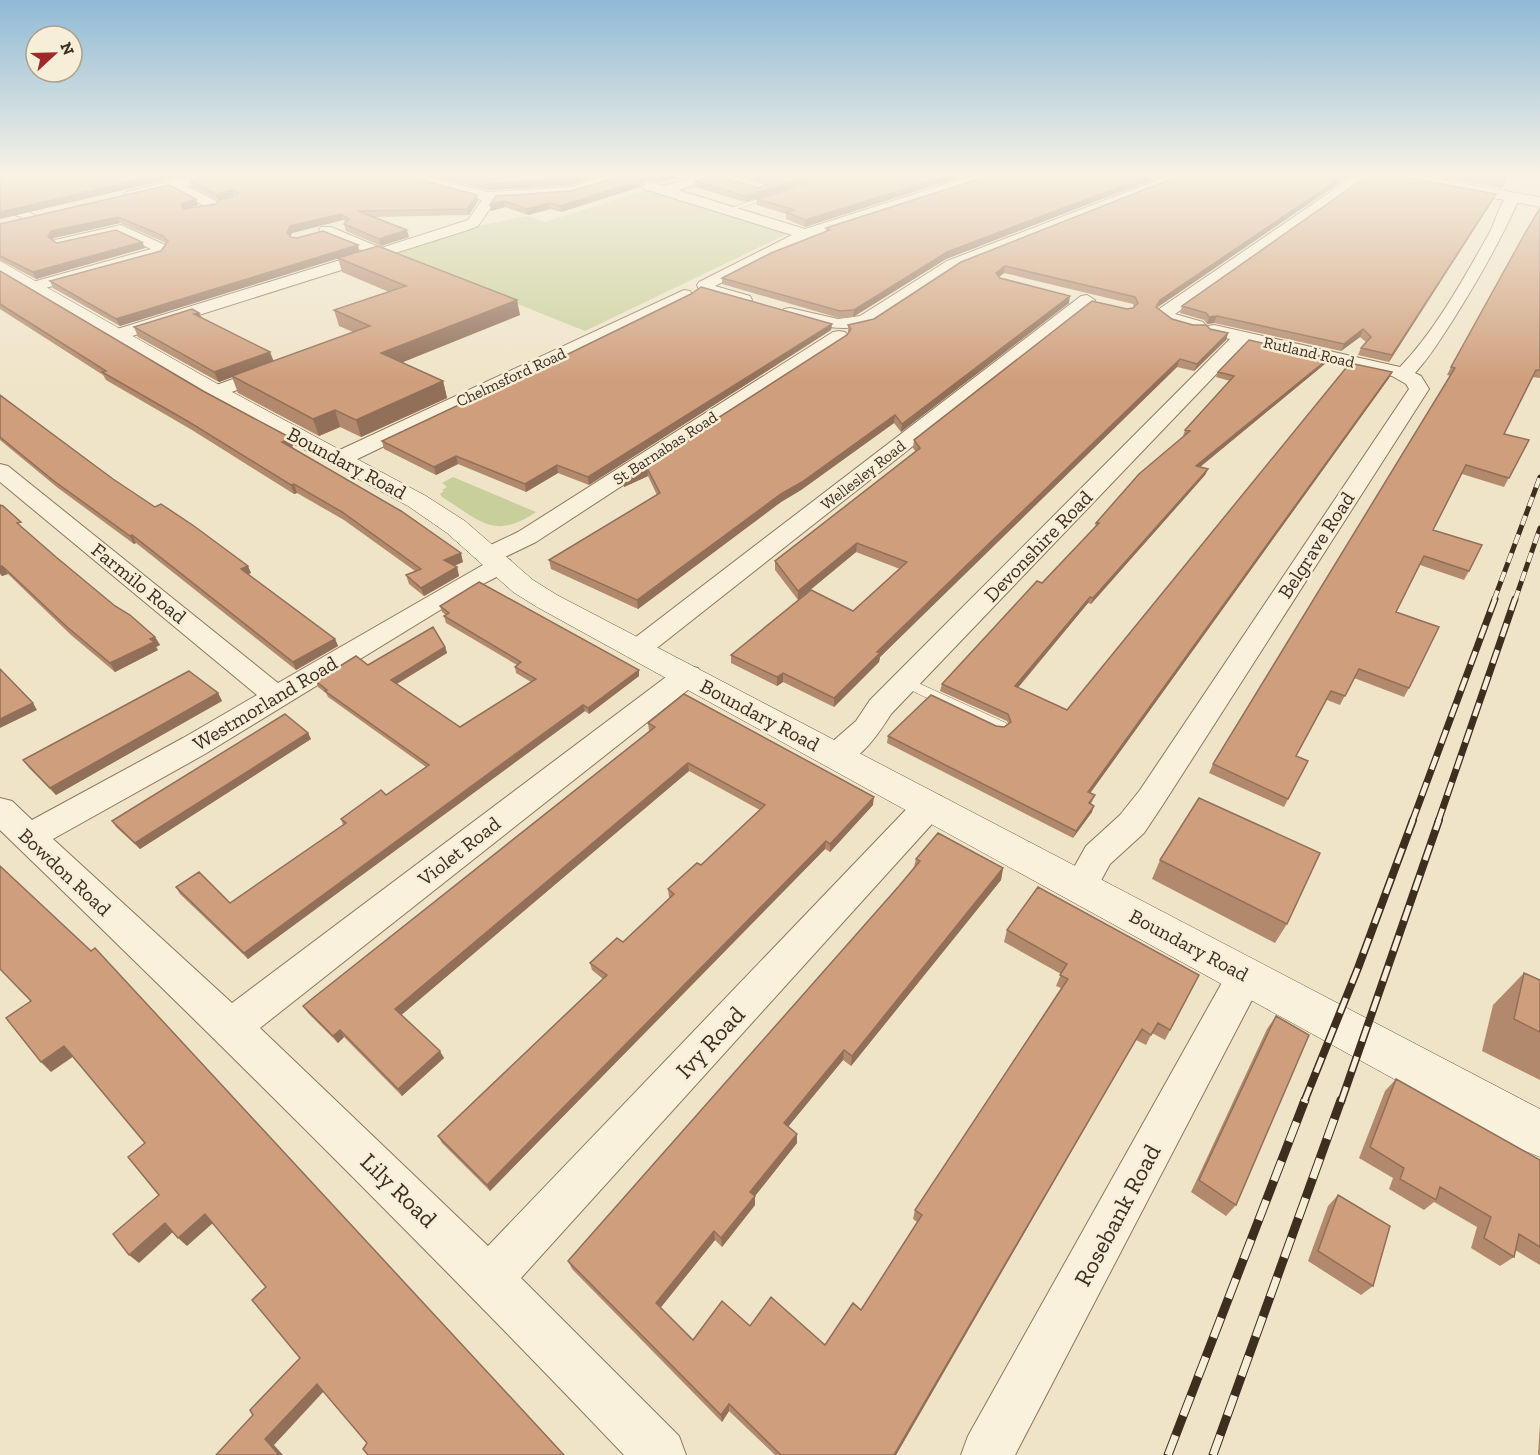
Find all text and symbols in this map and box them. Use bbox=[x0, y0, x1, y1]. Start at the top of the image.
north arrow bbox=[24, 24, 84, 84]
text: N bbox=[56, 39, 79, 58]
street label: Rutland Road bbox=[1262, 332, 1357, 372]
street label: Chelmsford Road bbox=[453, 343, 569, 411]
street label: St Barnabas Road bbox=[609, 407, 721, 489]
street label: Boundary Road bbox=[283, 422, 411, 504]
street label: Wellesley Road bbox=[817, 436, 909, 514]
street label: Devonshire Road bbox=[979, 485, 1097, 607]
street label: Belgrave Road bbox=[1273, 487, 1359, 603]
street label: Farmilo Road bbox=[87, 538, 191, 629]
street label: Westmorland Road bbox=[188, 650, 342, 756]
street label: Boundary Road bbox=[696, 674, 824, 756]
street label: Violet Road bbox=[412, 811, 505, 891]
street label: Bowdon Road bbox=[14, 823, 116, 921]
street label: Boundary Road bbox=[1125, 904, 1253, 986]
street label: Ivy Road bbox=[669, 1000, 751, 1084]
street label: Rosebank Road bbox=[1068, 1139, 1166, 1291]
street label: Lily Road bbox=[355, 1147, 443, 1233]

